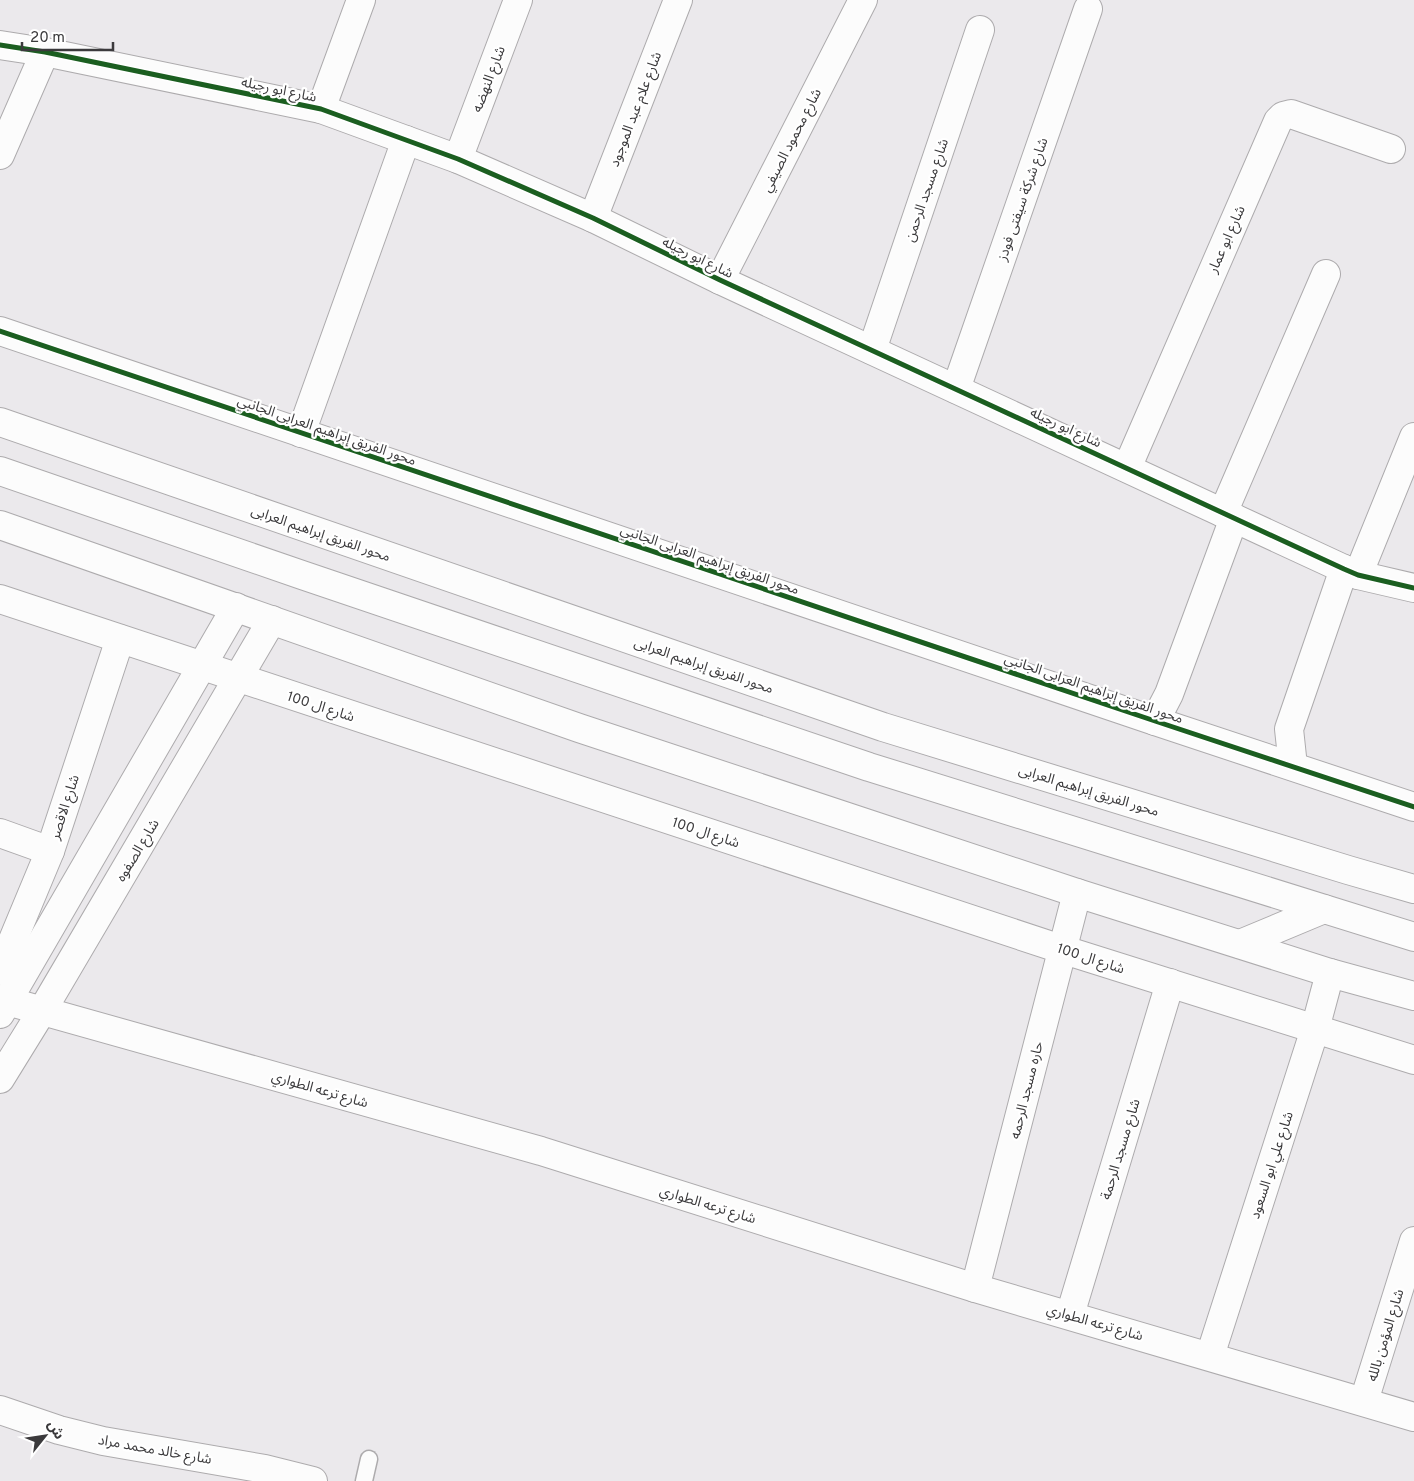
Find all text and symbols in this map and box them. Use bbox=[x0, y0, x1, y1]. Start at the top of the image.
scale bar bbox=[22, 20, 114, 52]
text: 20 m bbox=[30, 29, 65, 48]
street label: شارع النهضه bbox=[469, 44, 511, 115]
street label: شارع علام عبد الموجود bbox=[607, 50, 667, 170]
street label: شارع ابو رجيله bbox=[239, 74, 318, 108]
street label: شارع محمود الصيفي bbox=[759, 86, 827, 196]
street label: شارع شركة سيفتى فودز bbox=[994, 136, 1053, 265]
street label: شارع مسجد الرحمن bbox=[902, 137, 954, 245]
street label: شارع ابو عمار bbox=[1205, 203, 1251, 277]
street label: شارع ابو رجيله bbox=[659, 234, 736, 284]
street label: محور الفريق إبراهيم العرابى الجانبي bbox=[234, 393, 418, 471]
street label: شارع ابو رجيله bbox=[1027, 404, 1104, 453]
street label: محور الفريق إبراهيم العرابى bbox=[248, 503, 392, 567]
street label: محور الفريق إبراهيم العرابى الجانبي bbox=[617, 522, 801, 600]
street label: محور الفريق إبراهيم العرابى bbox=[631, 635, 775, 699]
street label: محور الفريق إبراهيم العرابى الجانبي bbox=[1001, 651, 1185, 729]
street label: شارع ال 100 bbox=[284, 689, 356, 727]
street label: محور الفريق إبراهيم العرابى bbox=[1016, 762, 1161, 822]
street label: شارع الاقصر bbox=[47, 773, 85, 843]
street label: شارع ال 100 bbox=[669, 815, 741, 853]
street label: شارع الصفوه bbox=[113, 816, 164, 886]
street label: شارع ال 100 bbox=[1054, 941, 1126, 979]
street label: حاره مسجد الرحمه bbox=[1007, 1040, 1048, 1141]
street label: شارع ترعه الطواري bbox=[269, 1069, 370, 1114]
street label: شارع مسجد الرحمة bbox=[1098, 1097, 1146, 1202]
street label: شارع علي ابو السعود bbox=[1247, 1110, 1299, 1222]
street label: شارع ترعه الطواري bbox=[657, 1183, 758, 1229]
street label: شارع المؤمن بالله bbox=[1364, 1287, 1410, 1384]
street label: شارع ترعه الطواري bbox=[1044, 1302, 1145, 1347]
north arrow bbox=[20, 1411, 70, 1461]
text: ش bbox=[43, 1418, 67, 1443]
street label: شارع خالد محمد مراد bbox=[96, 1432, 213, 1470]

